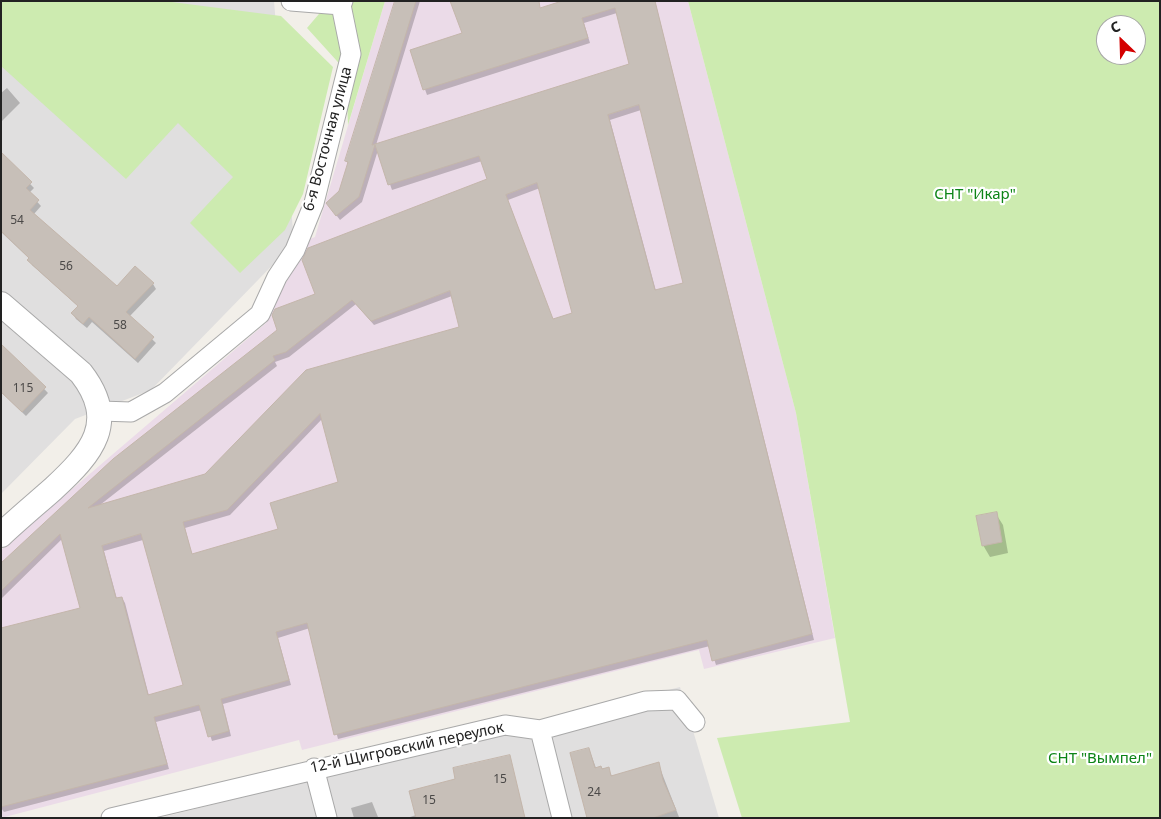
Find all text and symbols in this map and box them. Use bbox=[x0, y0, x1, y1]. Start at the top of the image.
north arrow bbox=[1096, 15, 1146, 65]
text: С bbox=[1107, 16, 1123, 37]
street label: 6-я Восточная улица bbox=[300, 65, 356, 213]
park label: СНТ "Икар" bbox=[934, 186, 1016, 204]
house number: 54 bbox=[10, 214, 24, 228]
house number: 56 bbox=[59, 260, 73, 274]
house number: 58 bbox=[113, 319, 127, 333]
house number: 115 bbox=[13, 382, 33, 396]
street label: 12-й Щигровский переулок bbox=[308, 719, 506, 777]
park label: СНТ "Вымпел" bbox=[1048, 750, 1152, 768]
house number: 15 bbox=[493, 773, 507, 787]
house number: 24 bbox=[587, 786, 601, 800]
house number: 15 bbox=[422, 794, 436, 808]

